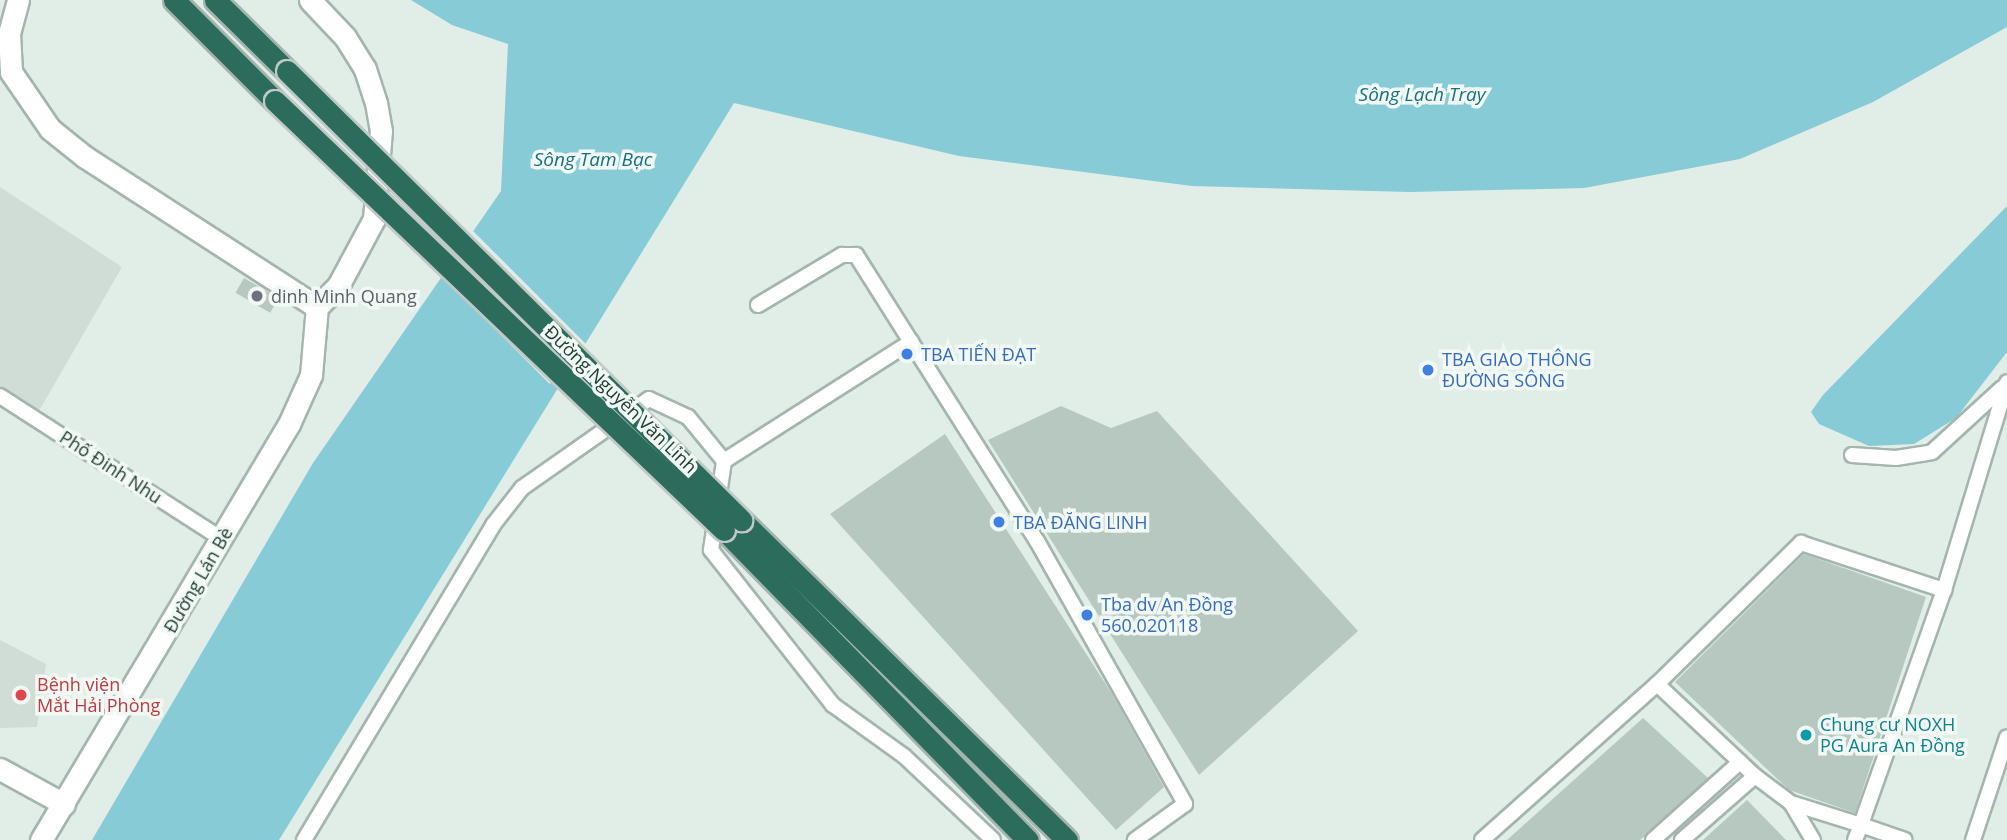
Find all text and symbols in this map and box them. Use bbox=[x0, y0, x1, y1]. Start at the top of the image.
water label: Sông Lạch Tray bbox=[1359, 84, 1485, 106]
water label: Sông Tam Bạc bbox=[534, 149, 652, 171]
place label: dinh Minh Quang bbox=[271, 285, 417, 307]
marker: dinh Minh Quang bbox=[249, 288, 265, 304]
street label: Đường Nguyễn Văn Linh bbox=[540, 321, 702, 477]
place label: TBA TIẾN ĐẠT bbox=[921, 343, 1036, 365]
marker: TBA TIẾN ĐẠT bbox=[899, 346, 915, 362]
place label: TBA GIAO THÔNG ĐƯỜNG SÔNG bbox=[1442, 349, 1592, 392]
marker: TBA GIAO THÔNG ĐƯỜNG SÔNG bbox=[1420, 362, 1436, 378]
street label: Phố Đinh Nhu bbox=[56, 426, 166, 508]
place label: TBA ĐĂNG LINH bbox=[1013, 511, 1148, 533]
marker: TBA ĐĂNG LINH bbox=[991, 514, 1007, 530]
street label: Đường Lán Bè bbox=[159, 523, 237, 637]
place label: Tba dv An Đồng 560.020118 bbox=[1101, 594, 1233, 636]
marker: Tba dv An Đồng 560.020118 bbox=[1079, 607, 1095, 623]
place label: Bệnh viện Mắt Hải Phòng bbox=[37, 674, 160, 716]
marker: Bệnh viện Mắt Hải Phòng bbox=[11, 685, 31, 705]
place label: Chung cư NOXH PG Aura An Đồng bbox=[1820, 714, 1965, 756]
marker: Chung cư NOXH PG Aura An Đồng bbox=[1798, 727, 1814, 743]

